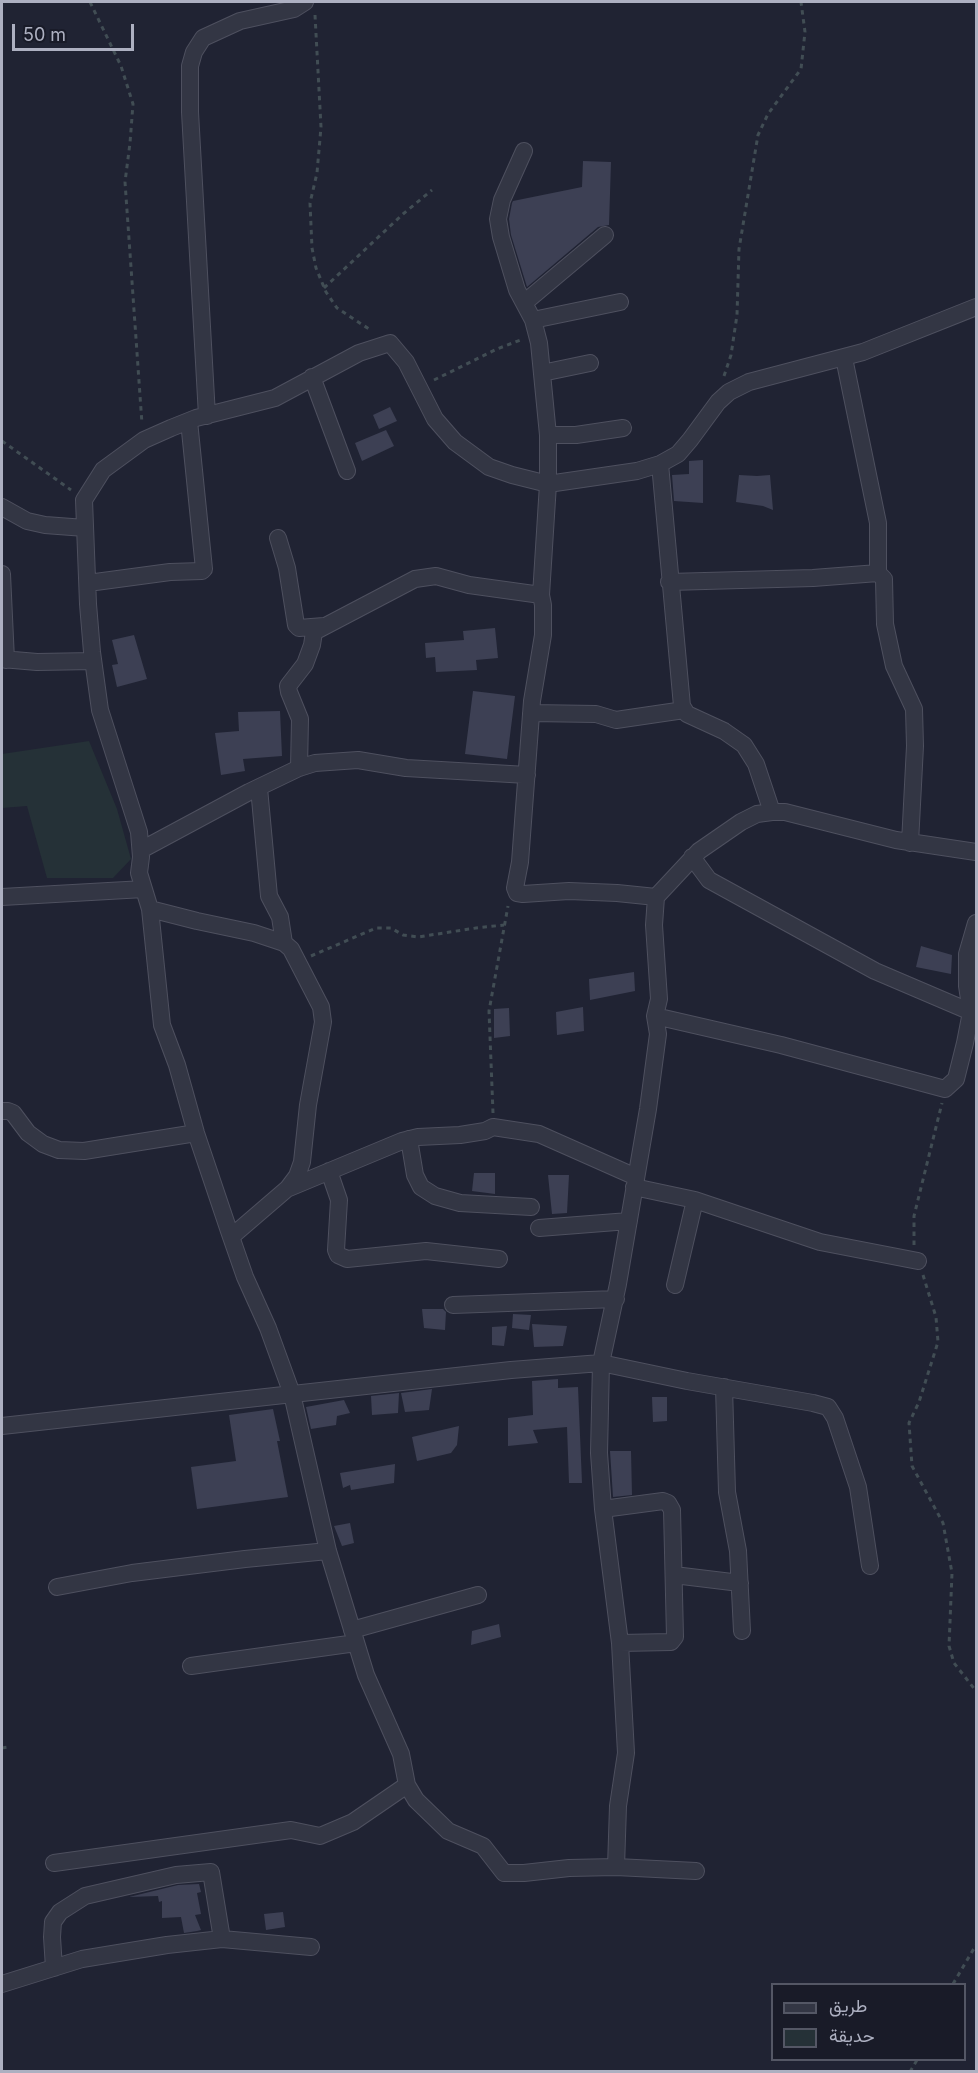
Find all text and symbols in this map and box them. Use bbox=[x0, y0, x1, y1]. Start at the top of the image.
scale bar bbox=[15, 12, 136, 50]
text: 50 m bbox=[23, 24, 66, 45]
legend bbox=[771, 1983, 966, 2061]
text: طريق bbox=[829, 1995, 867, 2016]
text: حديقة bbox=[829, 2025, 875, 2046]

